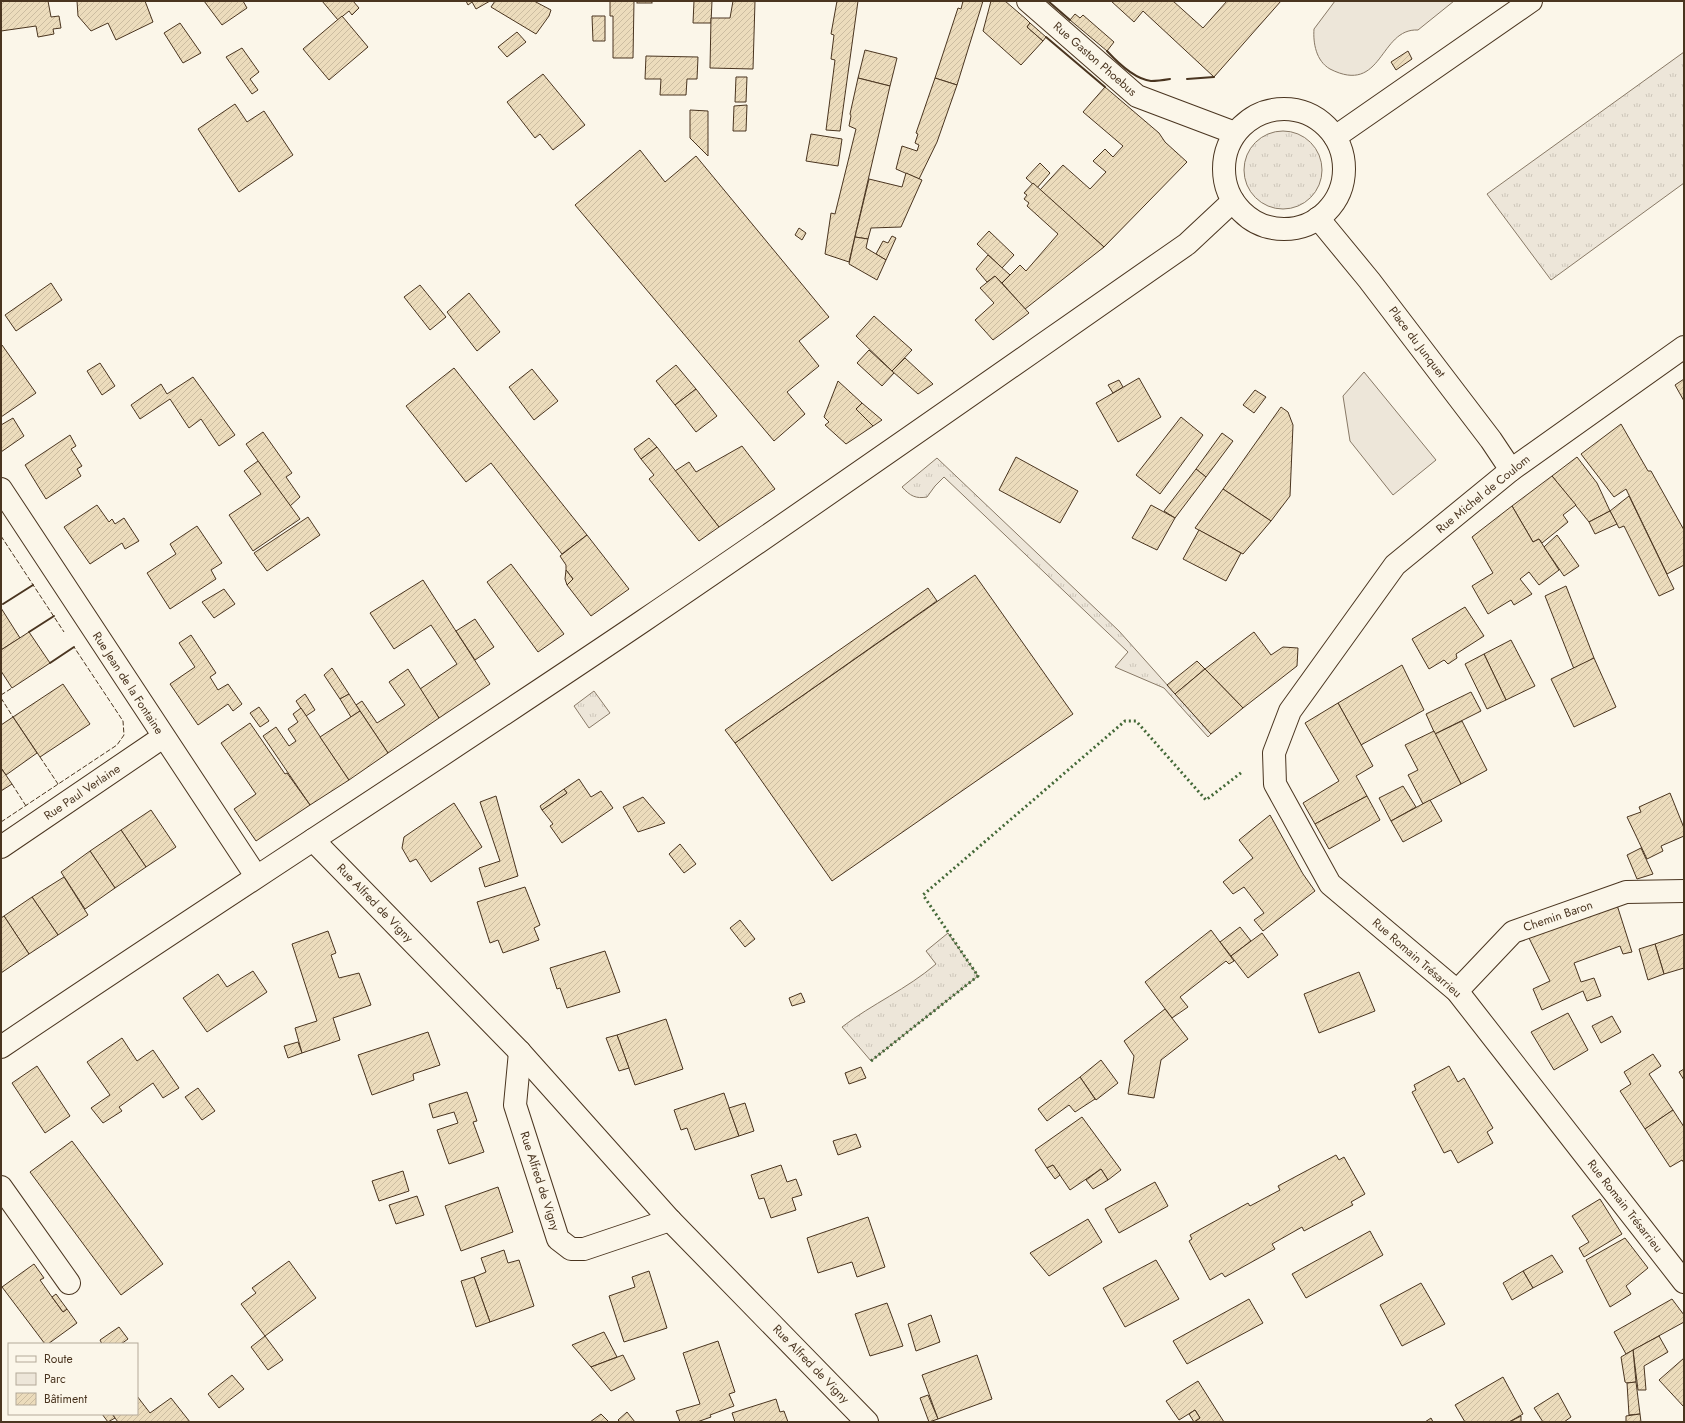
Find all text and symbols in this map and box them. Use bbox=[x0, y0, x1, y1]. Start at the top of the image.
street label: Rue Gaston Phoebus bbox=[1049, 18, 1141, 101]
street label: Place du Junquet bbox=[1384, 303, 1450, 381]
street label: Rue Michel de Coulom bbox=[1432, 450, 1534, 538]
street label: Rue Jean de la Fontaine bbox=[88, 628, 168, 738]
street label: Rue Paul Verlaine bbox=[40, 760, 124, 824]
street label: Rue Alfred de Vigny bbox=[333, 860, 418, 947]
street label: Chemin Baron bbox=[1521, 896, 1595, 936]
street label: Rue Romain Trésarrieu bbox=[1368, 914, 1466, 1002]
street label: Rue Alfred de Vigny bbox=[515, 1129, 565, 1234]
street label: Rue Romain Trésarrieu bbox=[1583, 1156, 1667, 1256]
street label: Rue Alfred de Vigny bbox=[769, 1321, 854, 1408]
legend bbox=[8, 1343, 138, 1415]
text: Route bbox=[44, 1350, 73, 1368]
text: Parc bbox=[44, 1370, 66, 1388]
text: Bâtiment bbox=[44, 1390, 87, 1408]

